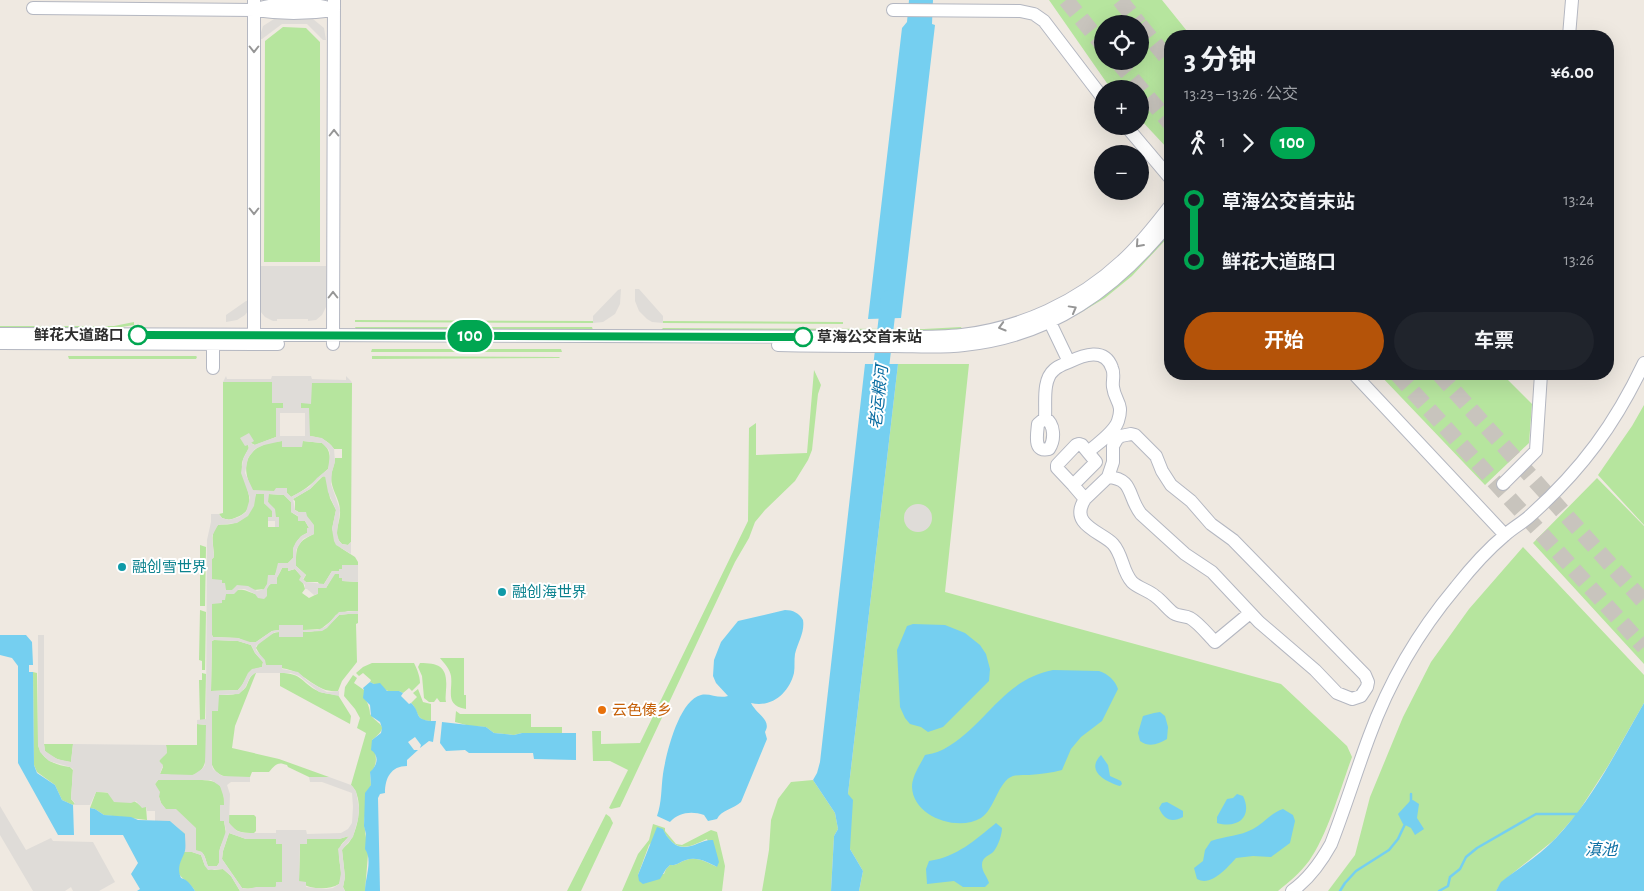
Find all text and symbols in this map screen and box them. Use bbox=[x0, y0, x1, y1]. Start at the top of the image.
map controls bbox=[1094, 15, 1149, 200]
button: locate bbox=[1094, 15, 1149, 70]
one-way arrow bbox=[249, 45, 259, 53]
text: 3 分钟 bbox=[1184, 47, 1256, 75]
text: ¥6.00 bbox=[1551, 63, 1594, 82]
button: + bbox=[1094, 80, 1149, 135]
text: 13:23 – 13:26 · 公交 bbox=[1184, 86, 1298, 102]
one-way arrow bbox=[329, 128, 339, 136]
icon: walk bbox=[1184, 129, 1212, 157]
icon: forward bbox=[1234, 129, 1262, 157]
text: 1 bbox=[1220, 134, 1226, 150]
text: 100 bbox=[1280, 134, 1305, 152]
button: − bbox=[1094, 145, 1149, 200]
text: 13:24 bbox=[1563, 192, 1594, 208]
text: 草海公交首末站 bbox=[1222, 193, 1355, 212]
one-way arrow bbox=[249, 208, 259, 215]
one-way arrow bbox=[1136, 238, 1145, 247]
text: 13:26 bbox=[1563, 252, 1594, 268]
text: 鲜花大道路口 bbox=[1222, 253, 1336, 272]
one-way arrow bbox=[328, 291, 338, 298]
one-way arrow bbox=[1068, 306, 1077, 316]
button: 开始 bbox=[1184, 312, 1384, 370]
button: 车票 bbox=[1394, 312, 1594, 370]
line badge: 100 bbox=[441, 320, 499, 352]
one-way arrow bbox=[998, 321, 1006, 331]
marker: 鲜花大道路口 bbox=[128, 325, 148, 345]
place label: 鲜花大道路口 bbox=[34, 327, 124, 343]
text: 100 bbox=[457, 327, 483, 345]
marker: 草海公交首末站 bbox=[793, 327, 813, 347]
place label: 草海公交首末站 bbox=[817, 329, 922, 345]
water label: 老运粮河 bbox=[867, 361, 891, 430]
place label: 融创雪世界 bbox=[132, 558, 207, 575]
marker: 融创雪世界 bbox=[116, 561, 128, 573]
place label: 融创海世界 bbox=[512, 583, 587, 600]
marker: 融创海世界 bbox=[496, 586, 508, 598]
place label: 云色傣乡 bbox=[612, 702, 672, 718]
marker: 云色傣乡 bbox=[596, 704, 608, 716]
water label: 滇池 bbox=[1585, 841, 1619, 858]

